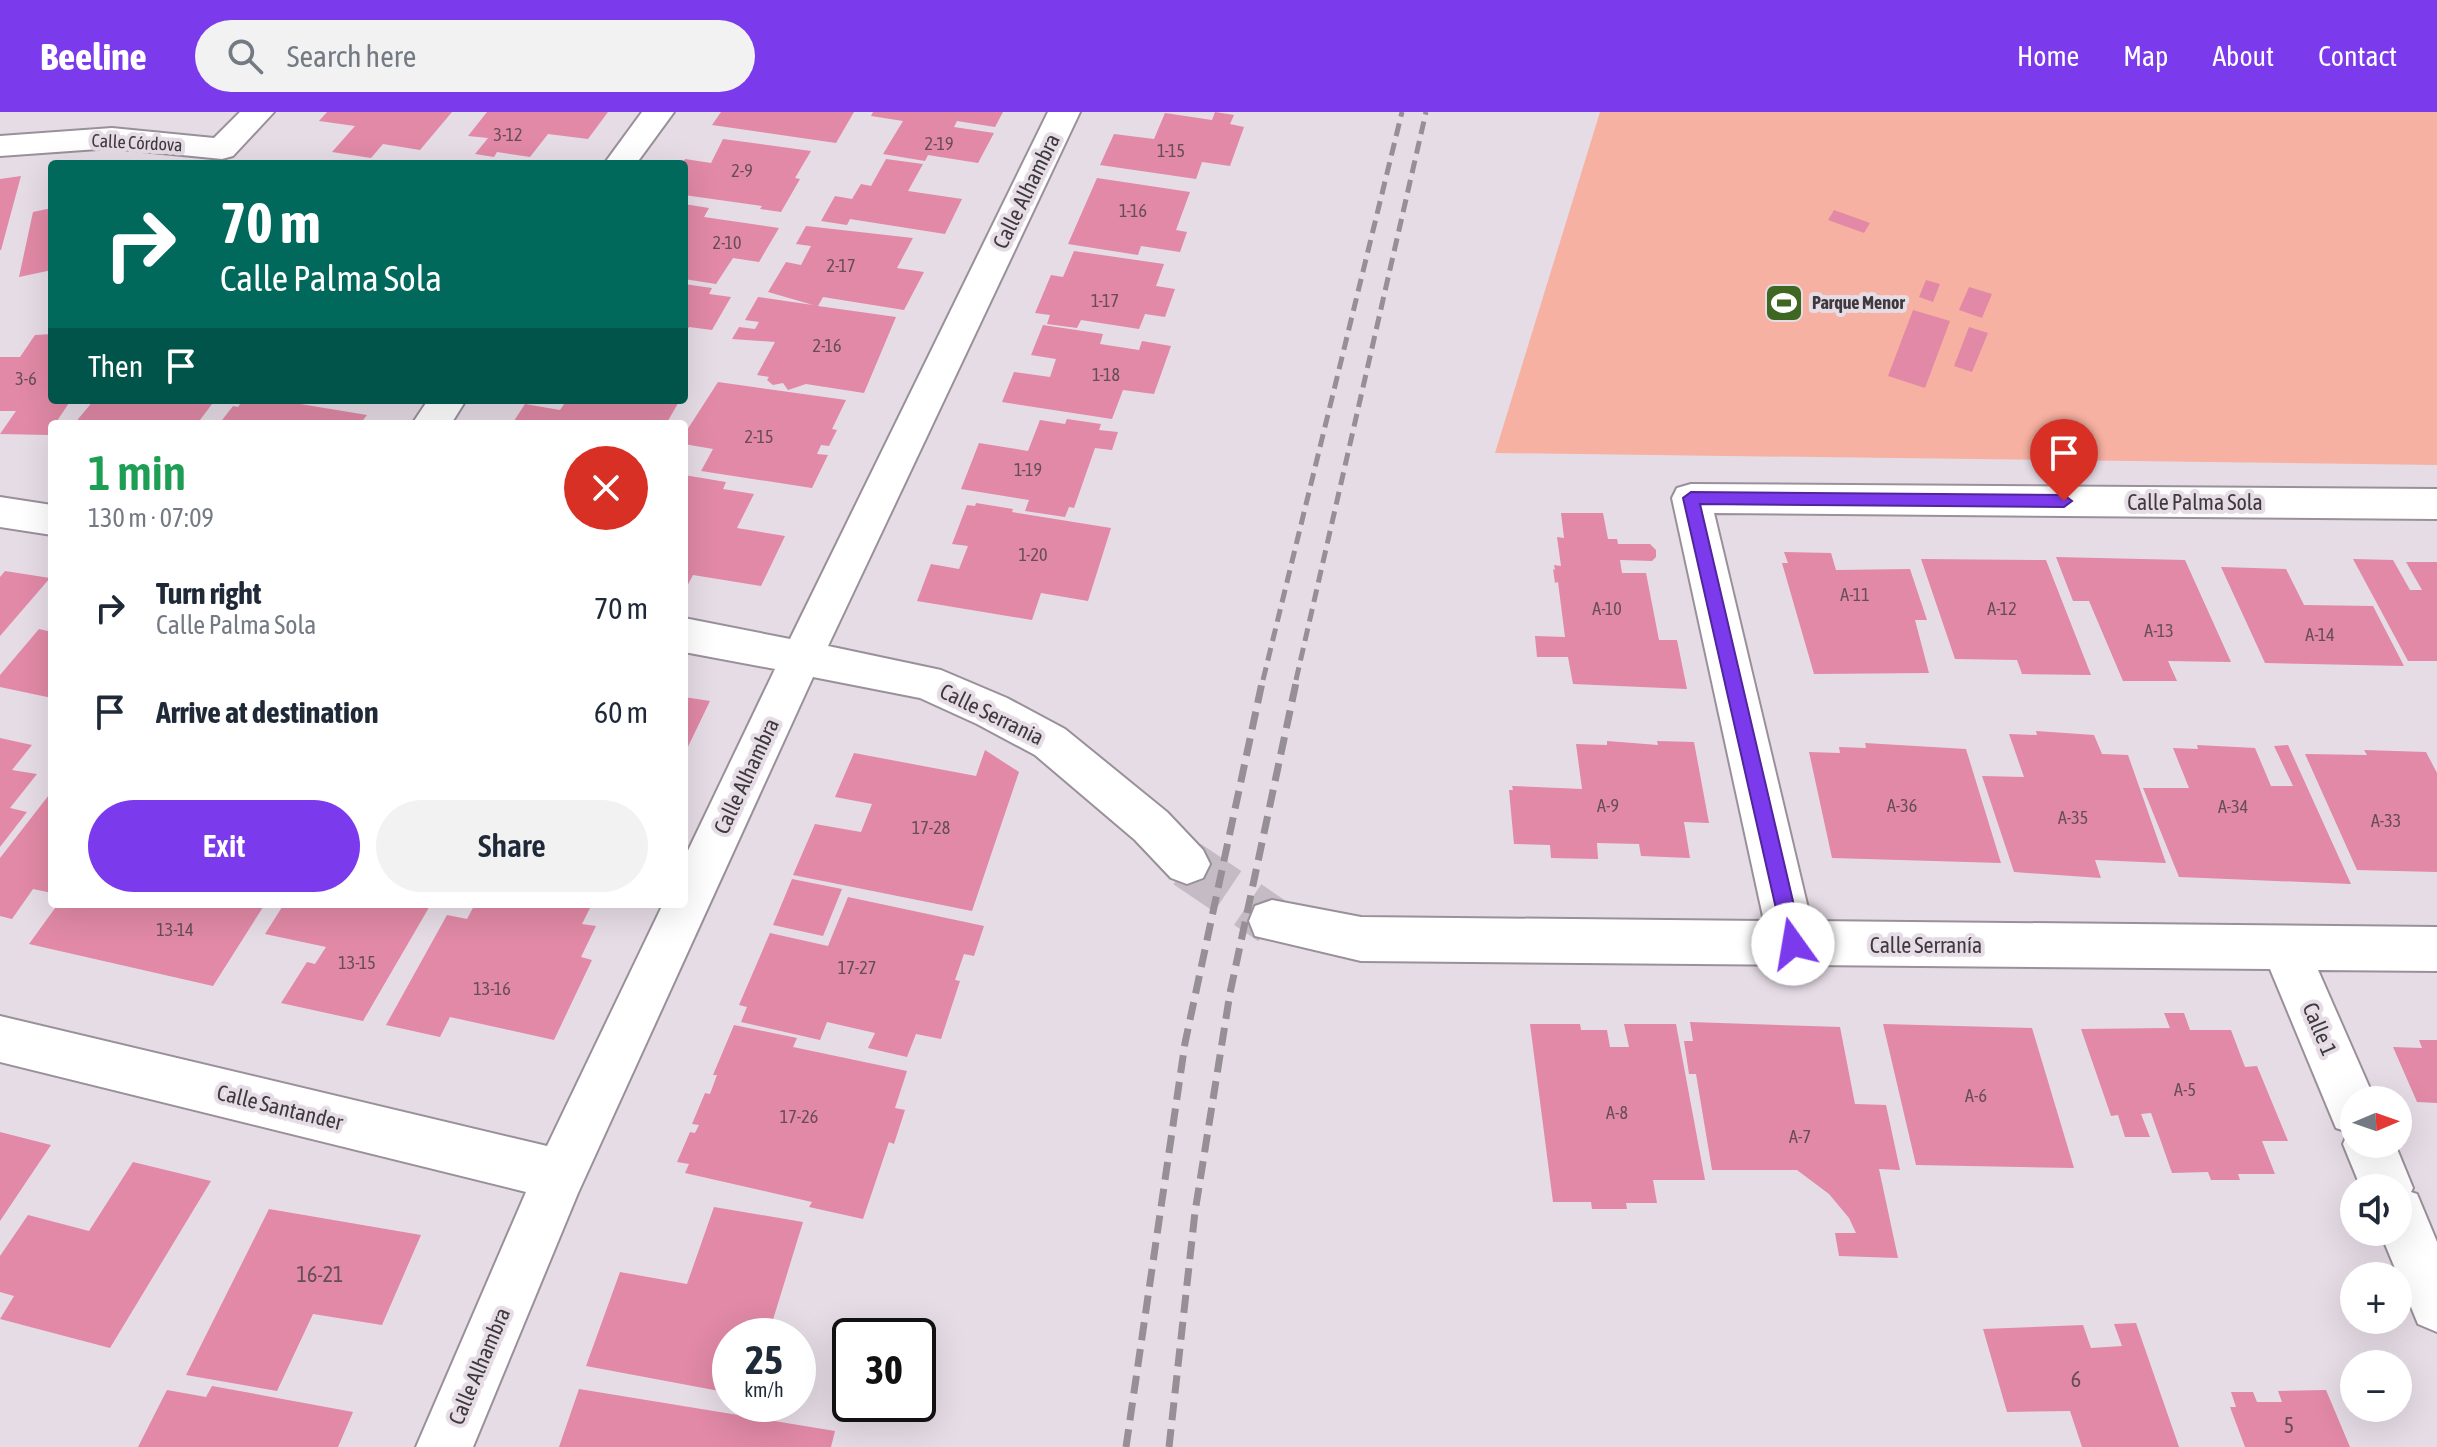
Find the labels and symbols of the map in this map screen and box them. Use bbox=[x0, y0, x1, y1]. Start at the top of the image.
house number: 3-12 bbox=[494, 124, 522, 145]
street label: Calle Alhambra bbox=[987, 129, 1065, 253]
street label: Calle Córdova bbox=[91, 130, 183, 155]
house number: 2-19 bbox=[925, 133, 953, 154]
house number: 1-15 bbox=[1157, 140, 1185, 161]
house number: 2-9 bbox=[731, 160, 753, 181]
house number: 1-16 bbox=[1119, 200, 1147, 221]
house number: 2-10 bbox=[713, 232, 741, 253]
house number: 2-17 bbox=[827, 255, 855, 276]
sports icon: Parque Menor bbox=[1763, 282, 1805, 324]
house number: 1-17 bbox=[1091, 290, 1119, 311]
place label: Parque Menor bbox=[1812, 292, 1905, 313]
house number: 2-16 bbox=[813, 335, 841, 356]
house number: 1-18 bbox=[1092, 364, 1120, 385]
house number: 3-6 bbox=[15, 368, 37, 389]
pin bbox=[2030, 419, 2098, 501]
house number: 2-15 bbox=[745, 426, 773, 447]
house number: 1-19 bbox=[1014, 459, 1042, 480]
street label: Calle Palma Sola bbox=[2127, 489, 2263, 515]
house number: 1-20 bbox=[1019, 544, 1047, 565]
house number: A-11 bbox=[1840, 584, 1870, 605]
house number: A-10 bbox=[1592, 598, 1622, 619]
house number: A-12 bbox=[1987, 598, 2017, 619]
house number: A-13 bbox=[2144, 620, 2174, 641]
house number: A-14 bbox=[2305, 624, 2335, 645]
street label: Calle Serrania bbox=[936, 678, 1048, 750]
street label: Calle Alhambra bbox=[708, 714, 784, 838]
house number: A-9 bbox=[1597, 795, 1619, 816]
house number: A-36 bbox=[1887, 795, 1917, 816]
house number: A-34 bbox=[2218, 796, 2248, 817]
house number: A-35 bbox=[2058, 807, 2088, 828]
house number: A-33 bbox=[2371, 810, 2401, 831]
house number: 17-28 bbox=[912, 817, 950, 838]
position arrow bbox=[1751, 902, 1835, 986]
house number: 13-14 bbox=[156, 919, 194, 940]
street label: Calle Serranía bbox=[1870, 932, 1982, 958]
house number: 13-15 bbox=[338, 952, 376, 973]
house number: 17-27 bbox=[838, 957, 876, 978]
house number: 13-16 bbox=[473, 978, 511, 999]
street label: Calle 1 bbox=[2297, 999, 2343, 1059]
street label: Calle Santander bbox=[214, 1079, 346, 1135]
house number: A-5 bbox=[2174, 1079, 2196, 1100]
house number: A-6 bbox=[1965, 1085, 1987, 1106]
north arrow bbox=[2340, 1086, 2412, 1158]
house number: A-8 bbox=[1606, 1102, 1628, 1123]
house number: 17-26 bbox=[780, 1106, 818, 1127]
house number: A-7 bbox=[1789, 1126, 1811, 1147]
house number: 16-21 bbox=[297, 1261, 343, 1287]
street label: Calle Alhambra bbox=[443, 1304, 515, 1428]
speed limit sign: 30 bbox=[832, 1318, 936, 1422]
house number: 6 bbox=[2071, 1366, 2081, 1392]
house number: 5 bbox=[2284, 1412, 2294, 1438]

